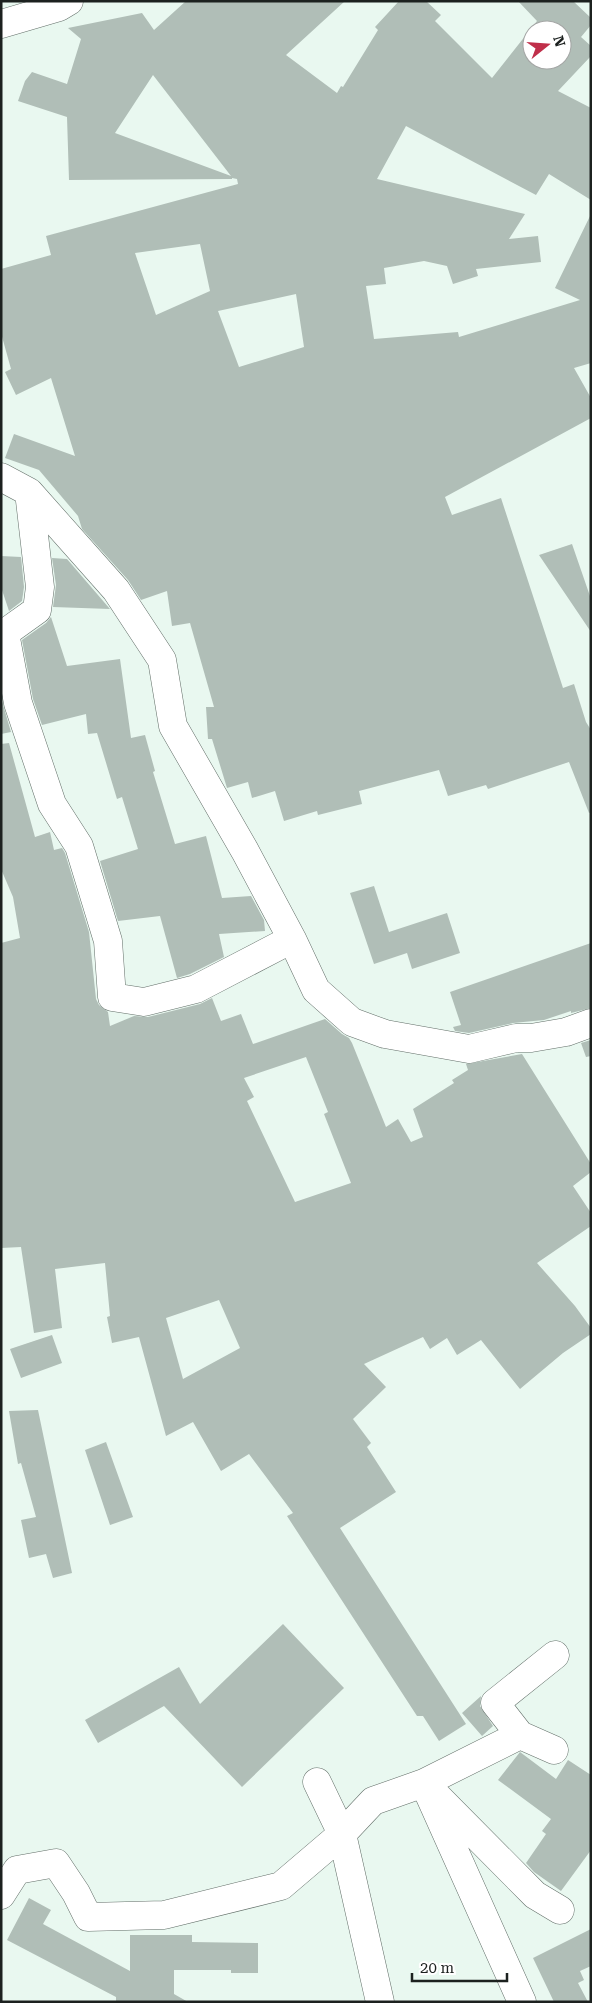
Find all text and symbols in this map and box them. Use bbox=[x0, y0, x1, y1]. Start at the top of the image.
north arrow bbox=[522, 20, 572, 70]
text: N bbox=[550, 34, 569, 49]
scale bar bbox=[412, 1950, 507, 1982]
text: 20 m bbox=[420, 1959, 455, 1977]

